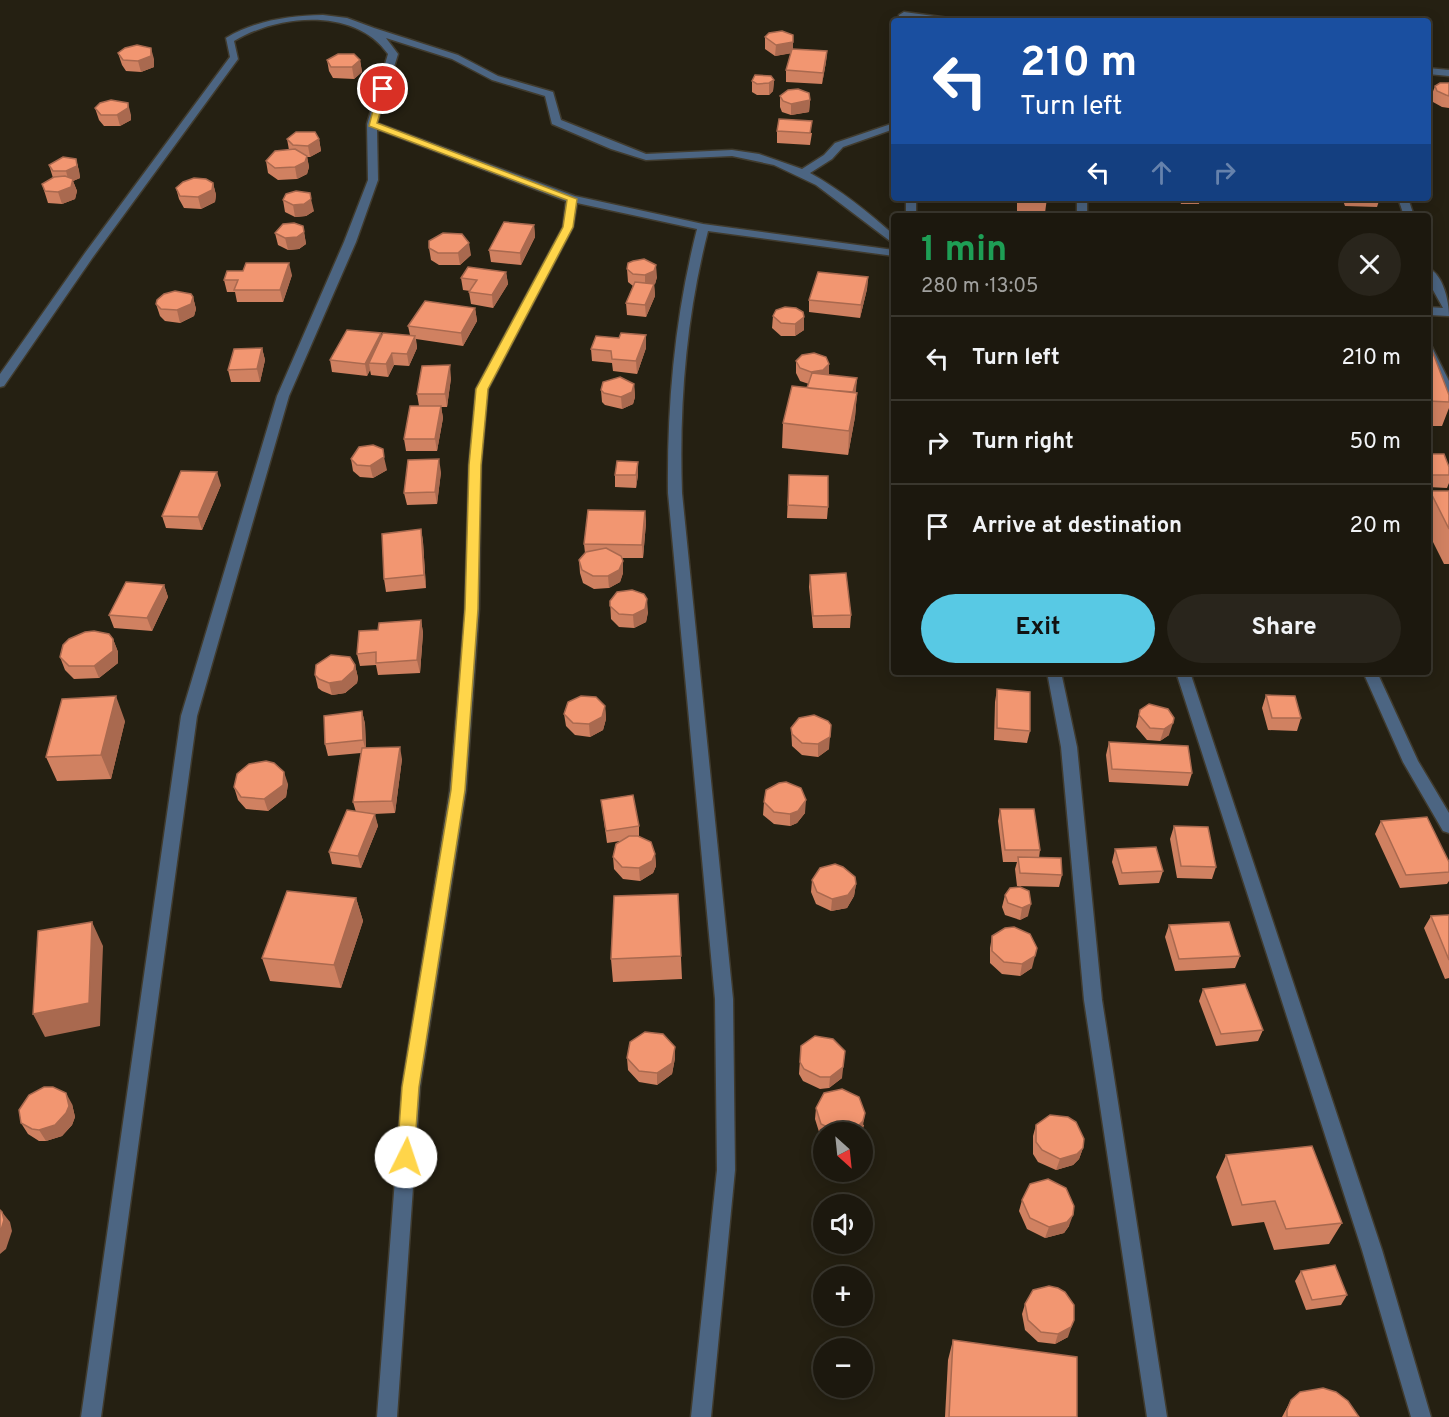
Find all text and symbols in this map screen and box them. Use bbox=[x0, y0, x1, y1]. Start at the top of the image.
text: 210 m bbox=[1020, 38, 1137, 91]
icon: left bbox=[921, 42, 999, 120]
pin bbox=[357, 63, 408, 114]
icon: arrive bbox=[366, 72, 399, 105]
text: Turn left bbox=[1020, 90, 1122, 124]
icon: left bbox=[1082, 156, 1115, 189]
icon: ahead bbox=[1145, 156, 1178, 189]
icon: right bbox=[1208, 156, 1241, 189]
text: 1 min bbox=[921, 228, 1007, 274]
button: close bbox=[1338, 233, 1401, 296]
text: 280 m · 13:05 bbox=[921, 274, 1038, 300]
icon: left bbox=[921, 342, 954, 375]
text: Turn left bbox=[972, 345, 1060, 372]
text: 210 m bbox=[1341, 345, 1401, 372]
icon: right bbox=[921, 426, 954, 459]
text: Turn right bbox=[972, 429, 1074, 456]
text: 50 m bbox=[1349, 429, 1401, 456]
icon: arrive bbox=[921, 510, 954, 543]
text: Arrive at destination bbox=[972, 513, 1182, 540]
text: 20 m bbox=[1350, 513, 1401, 540]
button: Exit bbox=[921, 594, 1155, 663]
button: Share bbox=[1167, 594, 1401, 663]
north arrow bbox=[813, 1122, 873, 1182]
map controls bbox=[813, 1122, 873, 1398]
position arrow bbox=[374, 1125, 438, 1189]
button: sound bbox=[813, 1194, 873, 1254]
button: + bbox=[813, 1266, 873, 1326]
button: − bbox=[813, 1338, 873, 1398]

